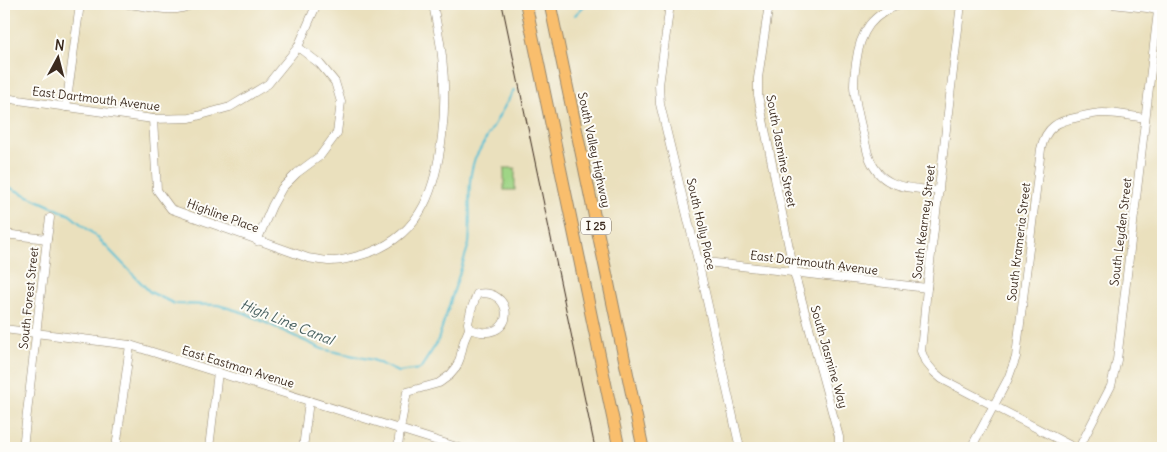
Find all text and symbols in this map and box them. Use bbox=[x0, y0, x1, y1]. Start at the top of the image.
north arrow bbox=[32, 32, 82, 82]
text: N bbox=[54, 36, 65, 55]
street label: East Dartmouth Avenue bbox=[31, 83, 161, 114]
street label: South Valley Highway bbox=[575, 91, 614, 209]
street label: South Jasmine Street bbox=[763, 93, 800, 208]
street label: South Kearney Street bbox=[909, 164, 938, 280]
street label: South Holly Place bbox=[684, 177, 719, 271]
street label: South Leyden Street bbox=[1106, 177, 1135, 287]
street label: South Krameria Street bbox=[1004, 182, 1033, 302]
street label: Highline Place bbox=[185, 196, 261, 236]
road number: I 25 bbox=[581, 218, 611, 235]
street label: South Forest Street bbox=[16, 246, 41, 350]
street label: East Dartmouth Avenue bbox=[749, 247, 879, 278]
water label: High Line Canal bbox=[238, 295, 338, 349]
street label: South Jasmine Way bbox=[808, 304, 851, 410]
street label: East Eastman Avenue bbox=[180, 342, 296, 391]

